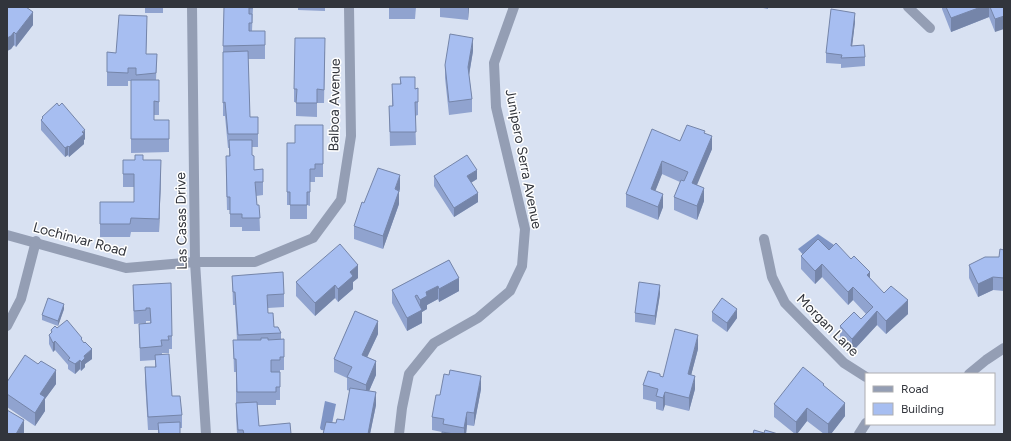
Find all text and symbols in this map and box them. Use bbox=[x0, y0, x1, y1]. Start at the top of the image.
street label: Balboa Avenue bbox=[325, 58, 344, 152]
street label: Junipero Serra Avenue bbox=[502, 88, 545, 231]
street label: Las Casas Drive bbox=[172, 172, 191, 270]
street label: Lochinvar Road bbox=[31, 219, 129, 260]
street label: Morgan Lane bbox=[793, 291, 863, 360]
legend bbox=[865, 373, 995, 425]
text: Road bbox=[901, 382, 929, 396]
text: Building bbox=[901, 402, 944, 416]

